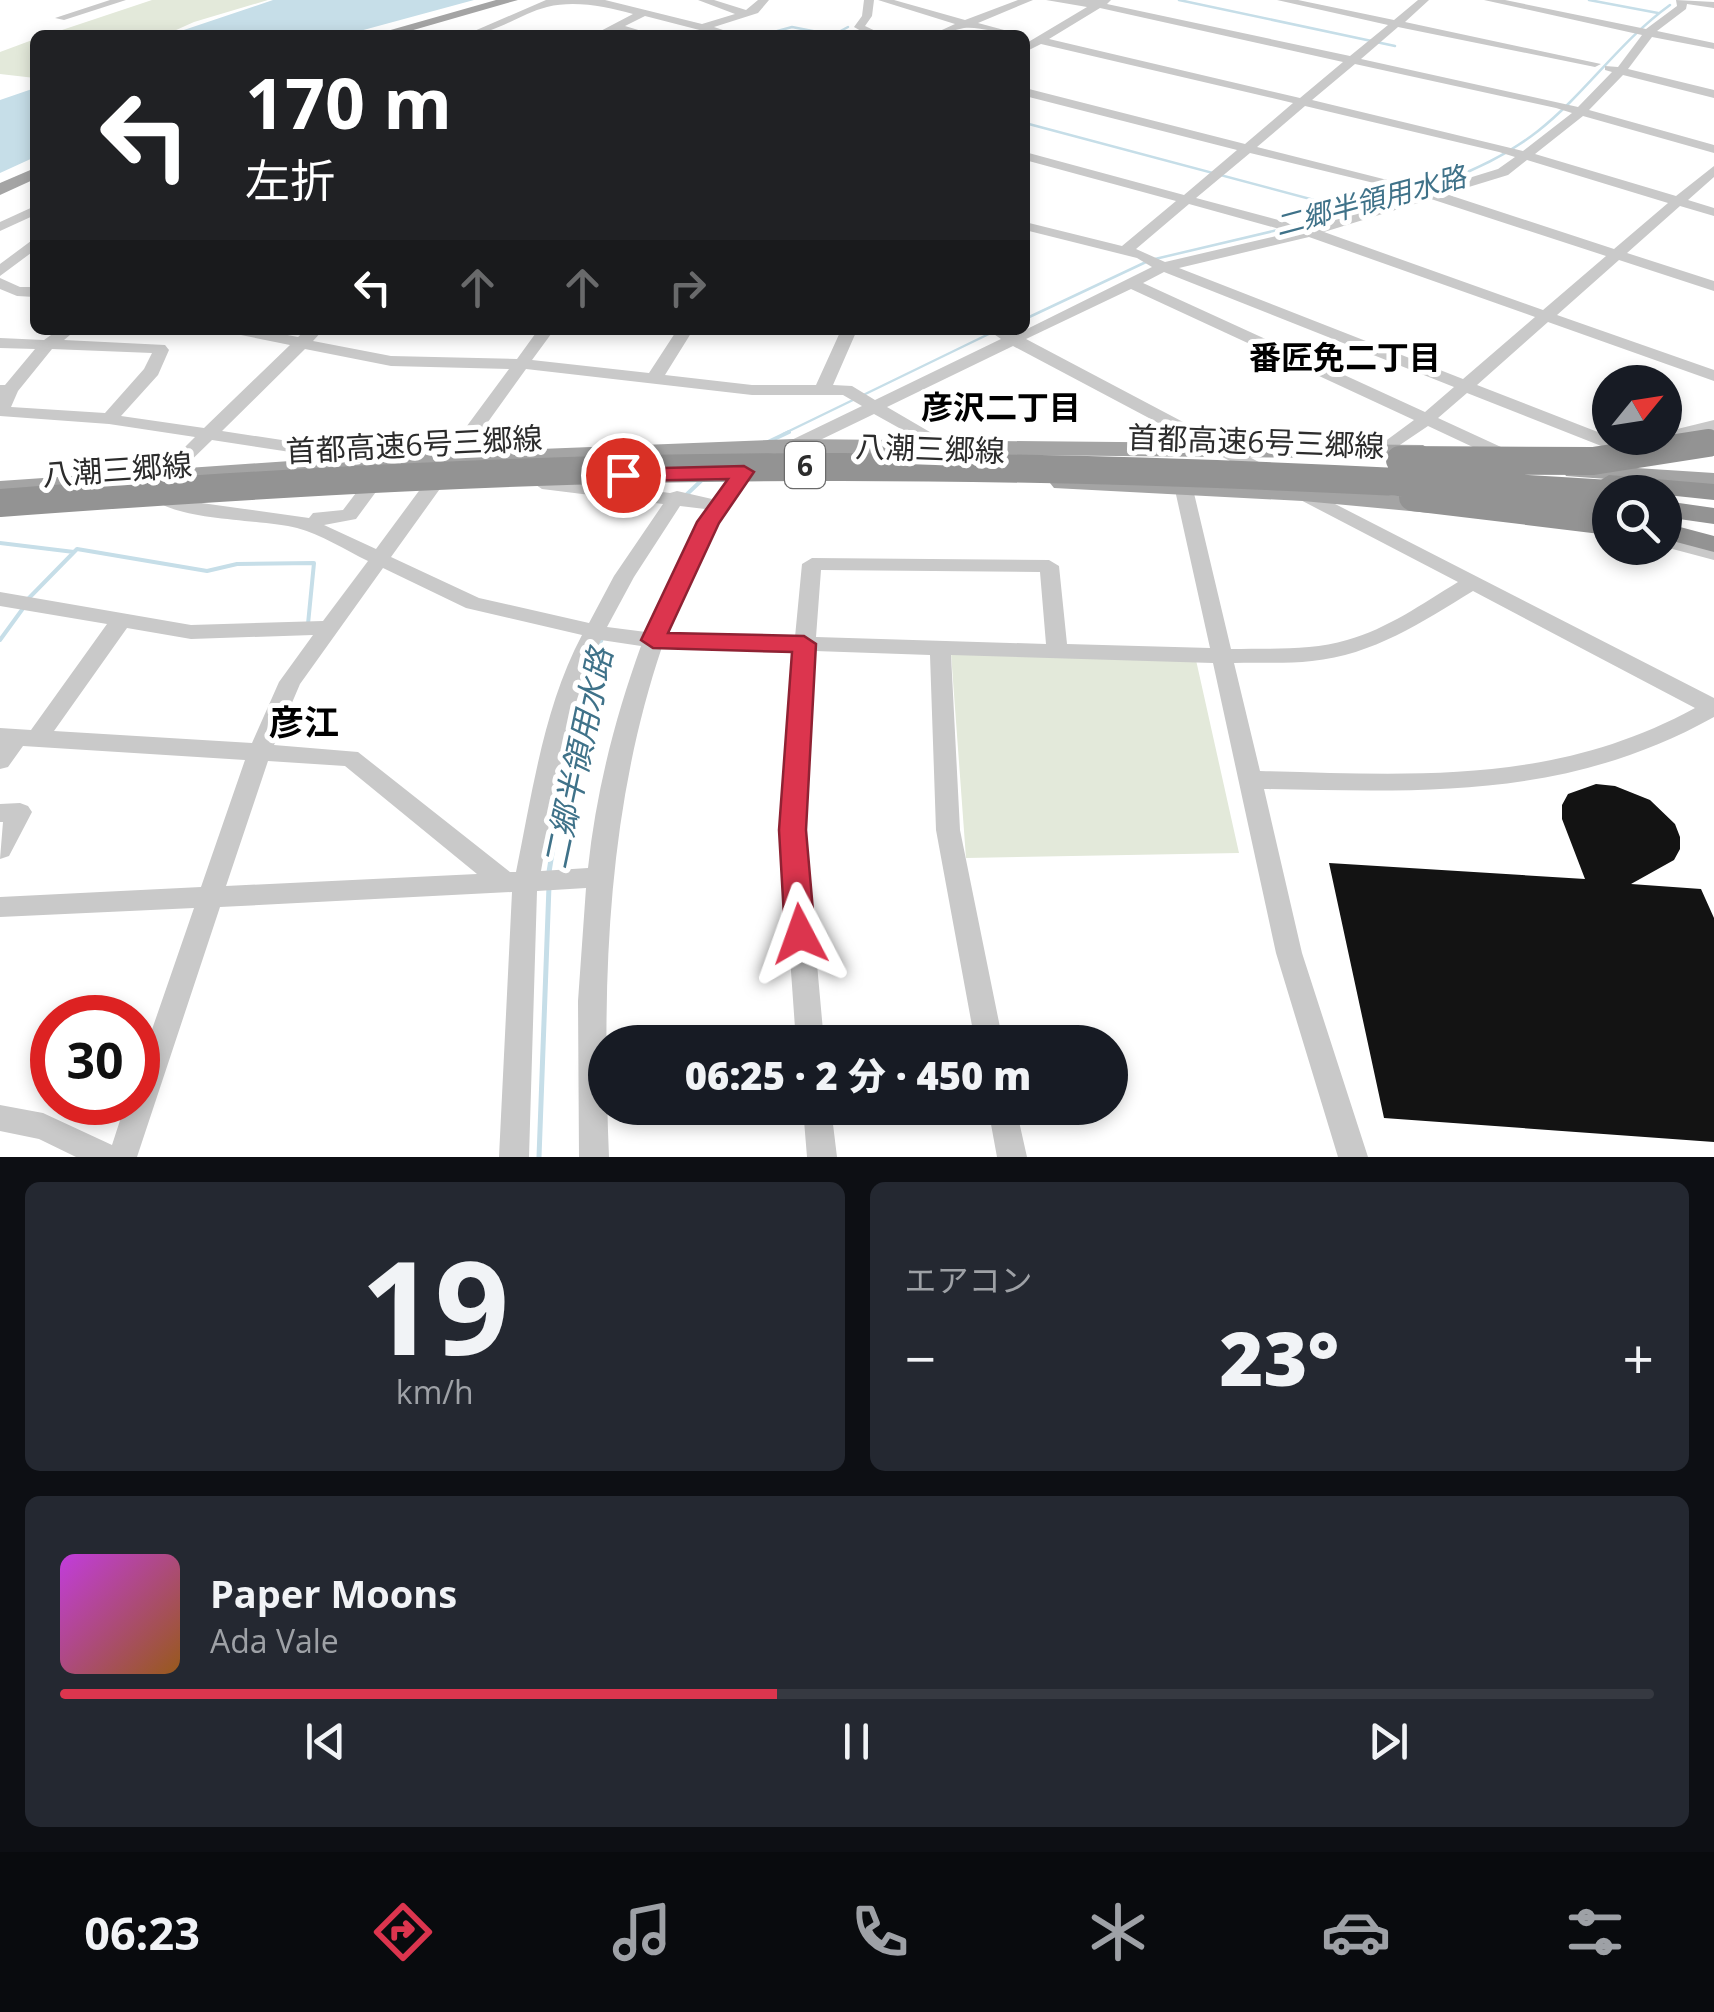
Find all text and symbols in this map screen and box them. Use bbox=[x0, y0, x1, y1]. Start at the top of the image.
text: 170 m bbox=[245, 54, 452, 150]
icon: left bbox=[80, 70, 210, 200]
text: 左折 bbox=[245, 149, 335, 210]
water label: 二郷半領用水路 bbox=[1270, 156, 1472, 244]
icon: left bbox=[345, 260, 400, 315]
icon: ahead bbox=[450, 260, 505, 315]
icon: ahead bbox=[555, 260, 610, 315]
icon: right bbox=[660, 260, 715, 315]
district label: 番匠免二丁目 bbox=[1249, 335, 1441, 378]
north arrow bbox=[1592, 365, 1682, 455]
map controls bbox=[1592, 365, 1682, 565]
district label: 彦沢二丁目 bbox=[921, 385, 1081, 428]
street label: 首都高速6号三郷線 bbox=[1127, 416, 1385, 466]
street label: 首都高速6号三郷線 bbox=[285, 417, 543, 471]
street label: 八潮三郷線 bbox=[854, 425, 1006, 471]
pin bbox=[581, 433, 666, 518]
road number: 6 bbox=[785, 442, 825, 488]
street label: 八潮三郷線 bbox=[41, 443, 193, 495]
icon: arrive bbox=[596, 448, 651, 503]
button: search bbox=[1592, 475, 1682, 565]
water label: 二郷半領用水路 bbox=[533, 641, 622, 872]
district label: 彦江 bbox=[269, 698, 339, 745]
position arrow bbox=[748, 882, 852, 986]
speed limit sign: 30 bbox=[30, 995, 160, 1125]
text: 06:25 · 2 分 · 450 m bbox=[685, 1049, 1031, 1101]
text: 19 bbox=[360, 1216, 509, 1393]
text: エアコン bbox=[905, 1258, 1033, 1301]
text: 23° bbox=[1219, 1306, 1339, 1408]
text: − bbox=[905, 1320, 936, 1395]
text: + bbox=[1623, 1320, 1654, 1395]
text: km/h bbox=[396, 1370, 474, 1413]
text: Paper Moons bbox=[210, 1567, 457, 1619]
text: Ada Vale bbox=[210, 1619, 339, 1662]
icon: previous bbox=[298, 1714, 353, 1769]
icon: pause bbox=[829, 1714, 884, 1769]
icon: next bbox=[1361, 1714, 1416, 1769]
icon: directions bbox=[368, 1897, 438, 1967]
icon: music bbox=[607, 1897, 677, 1967]
icon: phone bbox=[845, 1897, 915, 1967]
icon: climate bbox=[1083, 1897, 1153, 1967]
icon: car bbox=[1321, 1897, 1391, 1967]
icon: filters bbox=[1560, 1897, 1630, 1967]
text: 06:23 bbox=[84, 1902, 200, 1963]

